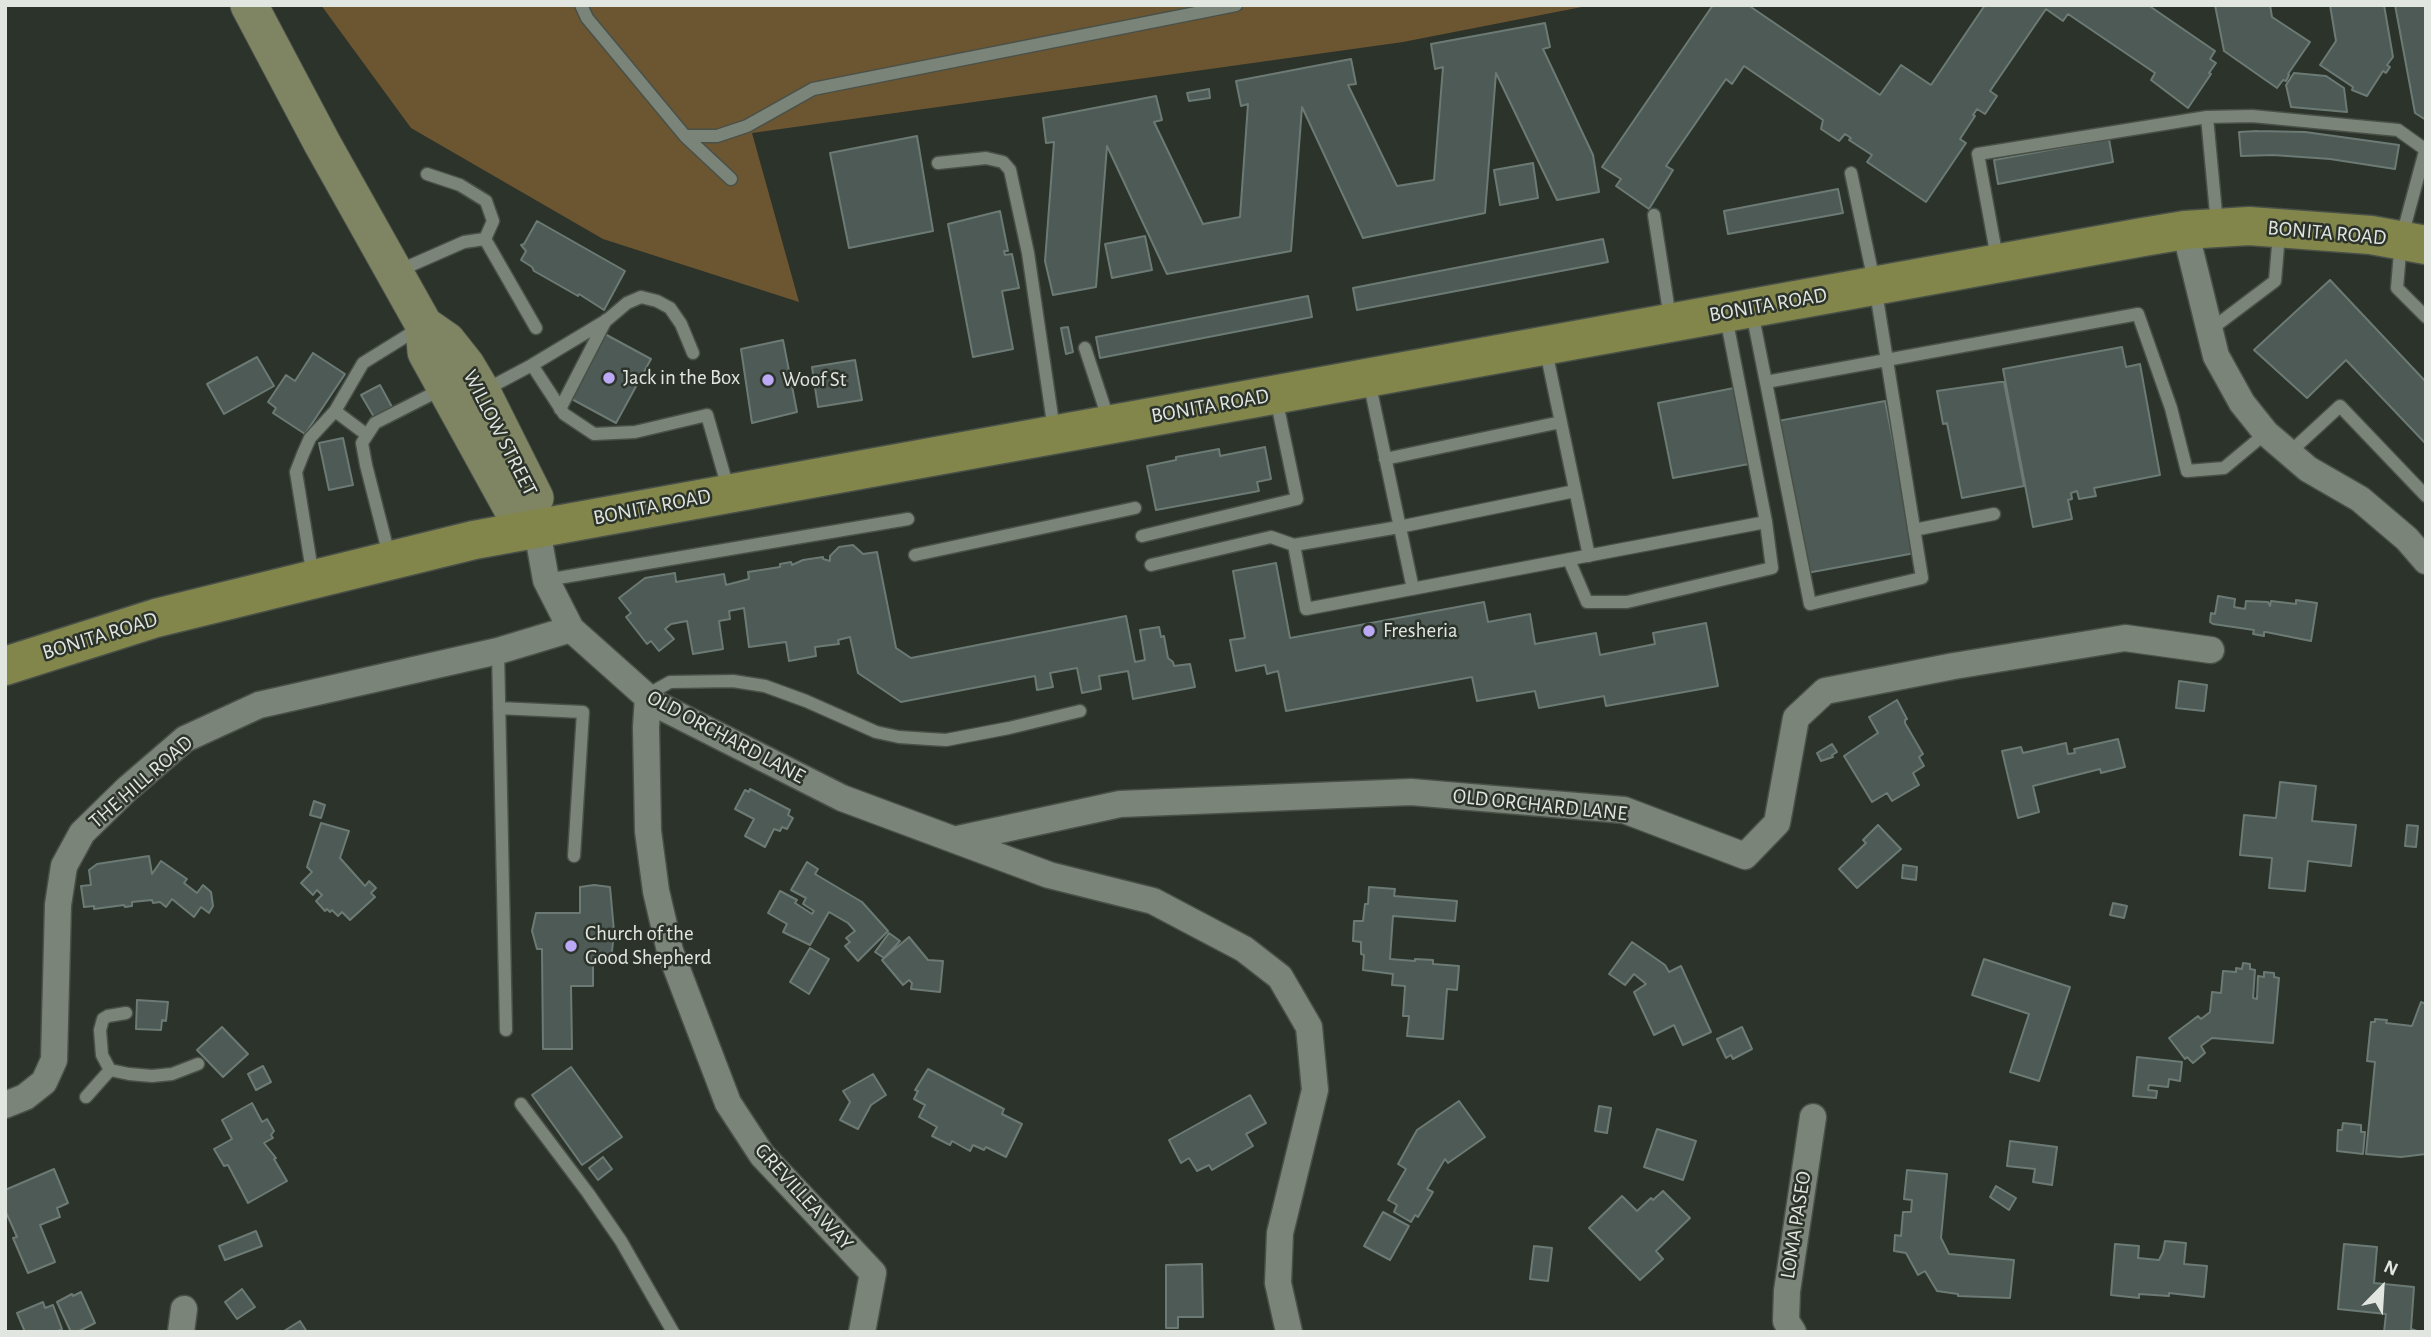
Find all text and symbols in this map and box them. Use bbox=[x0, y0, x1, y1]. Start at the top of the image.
street label: BONITA ROAD bbox=[2267, 215, 2387, 251]
street label: BONITA ROAD bbox=[1707, 282, 1829, 328]
place label: Jack in the Box bbox=[623, 365, 740, 391]
street label: WILLOW STREET bbox=[457, 366, 543, 500]
place label: Woof St bbox=[782, 367, 846, 393]
marker: Jack in the Box bbox=[601, 370, 617, 386]
marker: Woof St bbox=[760, 372, 776, 388]
street label: BONITA ROAD bbox=[1149, 383, 1271, 429]
street label: BONITA ROAD bbox=[591, 483, 713, 531]
street label: BONITA ROAD bbox=[39, 607, 161, 665]
place label: Fresheria bbox=[1383, 618, 1458, 644]
marker: Fresheria bbox=[1361, 623, 1377, 639]
street label: OLD ORCHARD LANE bbox=[643, 685, 809, 789]
street label: THE HILL ROAD bbox=[84, 730, 198, 834]
street label: OLD ORCHARD LANE bbox=[1451, 783, 1629, 827]
place label: Church of the Good Shepherd bbox=[585, 921, 711, 971]
marker: Church of the Good Shepherd bbox=[563, 938, 579, 954]
street label: GREVILLEA WAY bbox=[749, 1138, 859, 1256]
street label: LOMA PASEO bbox=[1775, 1169, 1817, 1281]
north arrow bbox=[2347, 1253, 2417, 1323]
text: N bbox=[2381, 1257, 2401, 1280]

